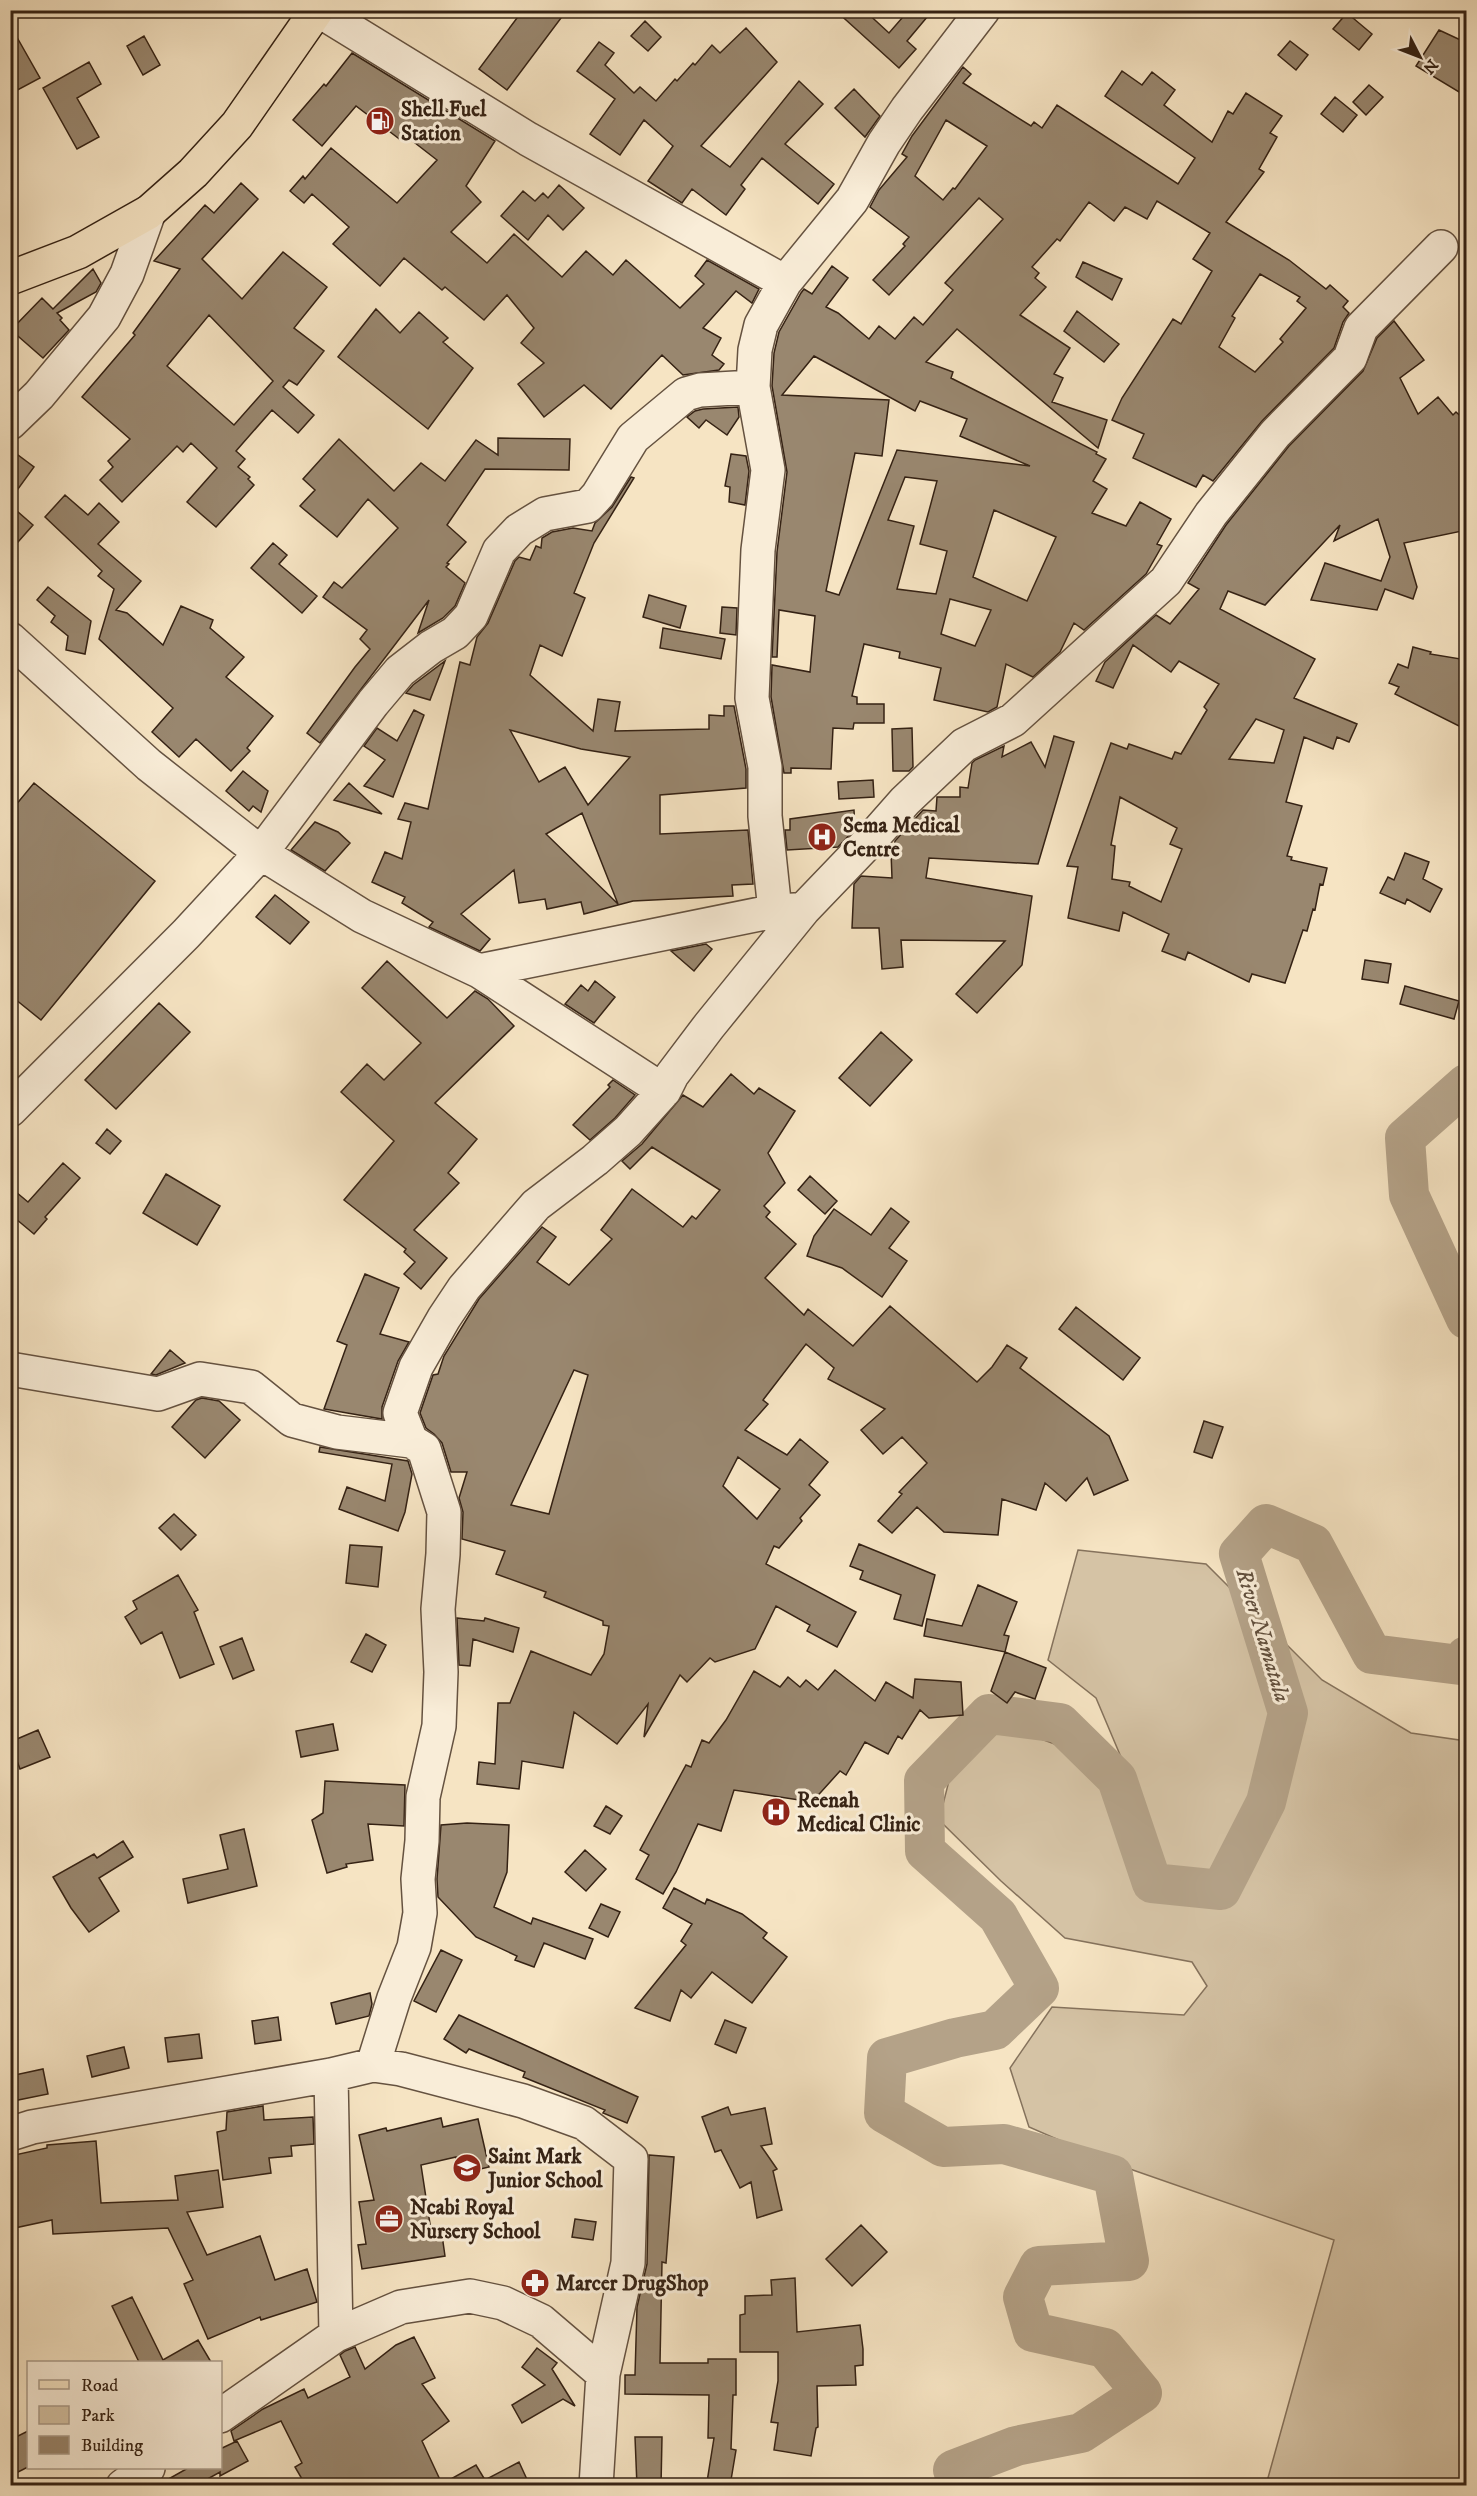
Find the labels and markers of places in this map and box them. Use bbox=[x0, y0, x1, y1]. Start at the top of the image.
place label: Shell Fuel Station bbox=[401, 97, 487, 147]
fuel station icon: Shell Fuel Station bbox=[364, 105, 396, 137]
place label: Sema Medical Centre bbox=[843, 813, 960, 863]
hospital icon: Sema Medical Centre bbox=[806, 821, 838, 853]
place label: Reenah Medical Clinic bbox=[797, 1788, 920, 1838]
hospital icon: Reenah Medical Clinic bbox=[760, 1796, 792, 1828]
place label: Saint Mark Junior School bbox=[486, 2144, 603, 2194]
school or university icon: Saint Mark Junior School bbox=[451, 2152, 483, 2184]
place label: Ncabi Royal Nursery School bbox=[410, 2195, 541, 2245]
office icon: Ncabi Royal Nursery School bbox=[373, 2203, 405, 2235]
pharmacy icon: Marcer DrugShop bbox=[519, 2267, 551, 2299]
place label: Marcer DrugShop bbox=[556, 2271, 709, 2297]

